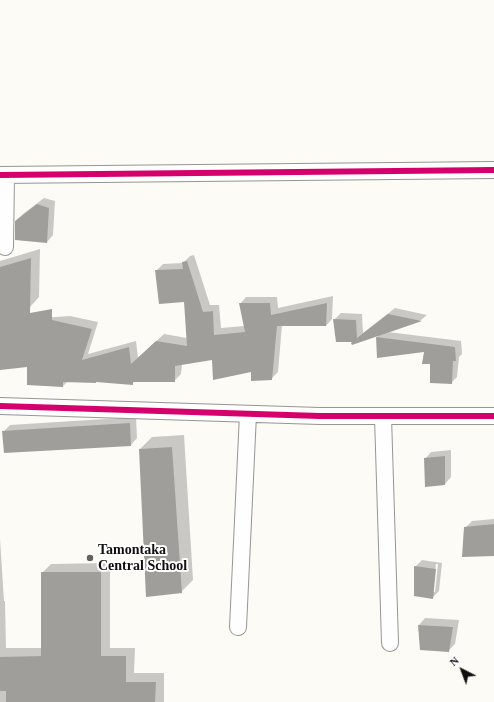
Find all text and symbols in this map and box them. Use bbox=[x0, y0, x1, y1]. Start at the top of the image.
place label: Tamontaka Central School bbox=[98, 542, 187, 574]
marker: Tamontaka Central School bbox=[85, 553, 95, 563]
north arrow bbox=[442, 650, 482, 690]
text: N bbox=[447, 654, 461, 668]

